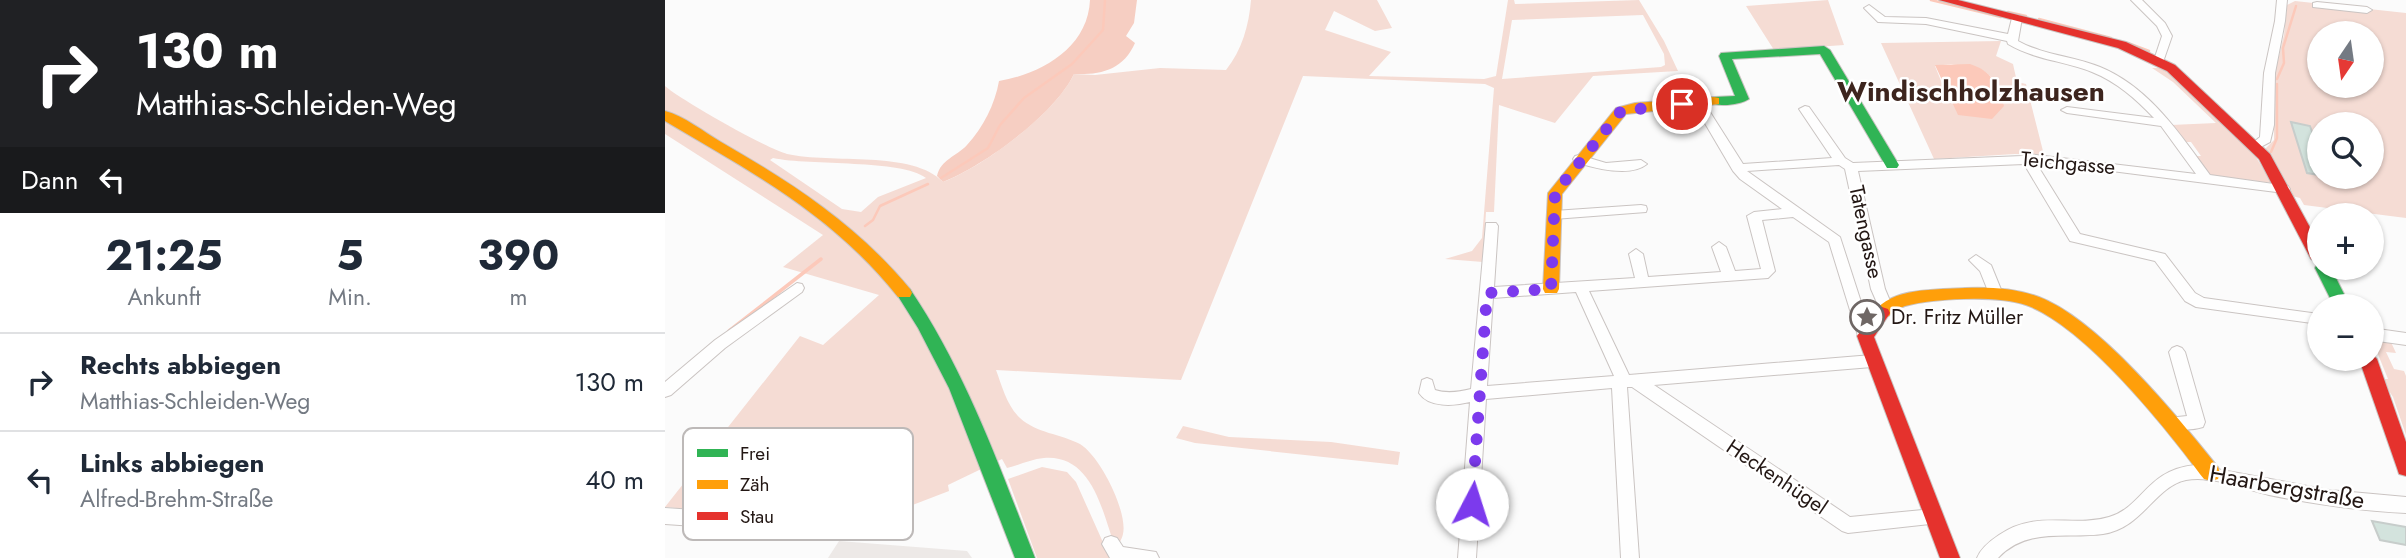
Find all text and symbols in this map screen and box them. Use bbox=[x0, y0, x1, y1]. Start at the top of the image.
text: 130 m bbox=[136, 16, 279, 86]
north arrow bbox=[2307, 21, 2383, 98]
map controls bbox=[2307, 21, 2384, 371]
icon: right bbox=[21, 28, 112, 119]
district label: Windischholzhausen bbox=[1837, 71, 2105, 112]
pin bbox=[1652, 74, 1712, 134]
text: Matthias-Schleiden-Weg bbox=[136, 81, 457, 127]
icon: arrive bbox=[1663, 85, 1701, 123]
button: search bbox=[2307, 112, 2384, 189]
street label: Teichgasse bbox=[2019, 144, 2117, 182]
text: Dann bbox=[21, 161, 79, 199]
icon: left bbox=[93, 161, 131, 199]
street label: Tatengasse bbox=[1842, 183, 1891, 281]
button: + bbox=[2307, 203, 2384, 280]
text: 21:25 bbox=[106, 225, 223, 286]
text: 5 bbox=[337, 225, 364, 286]
text: 390 bbox=[477, 225, 559, 286]
text: Ankunft bbox=[127, 280, 201, 314]
text: Min. bbox=[328, 280, 372, 314]
text: m bbox=[509, 280, 527, 314]
button: − bbox=[2307, 294, 2384, 371]
place icon: Dr. Fritz Müller bbox=[1848, 298, 1886, 336]
place label: Dr. Fritz Müller bbox=[1891, 302, 2024, 332]
text: Rechts abbiegen bbox=[80, 346, 281, 384]
icon: right bbox=[21, 363, 59, 401]
text: 130 m bbox=[574, 363, 644, 401]
text: Matthias-Schleiden-Weg bbox=[80, 384, 310, 418]
legend bbox=[683, 428, 913, 540]
street label: Heckenhügel bbox=[1720, 432, 1834, 522]
text: Frei bbox=[740, 440, 770, 467]
text: Links abbiegen bbox=[80, 444, 264, 482]
street label: Haarbergstraße bbox=[2207, 456, 2368, 517]
icon: left bbox=[21, 461, 59, 499]
text: 40 m bbox=[585, 461, 644, 499]
position arrow bbox=[1435, 467, 1509, 541]
text: Zäh bbox=[740, 471, 770, 498]
text: Alfred-Brehm-Straße bbox=[80, 482, 273, 516]
text: Stau bbox=[740, 503, 774, 530]

